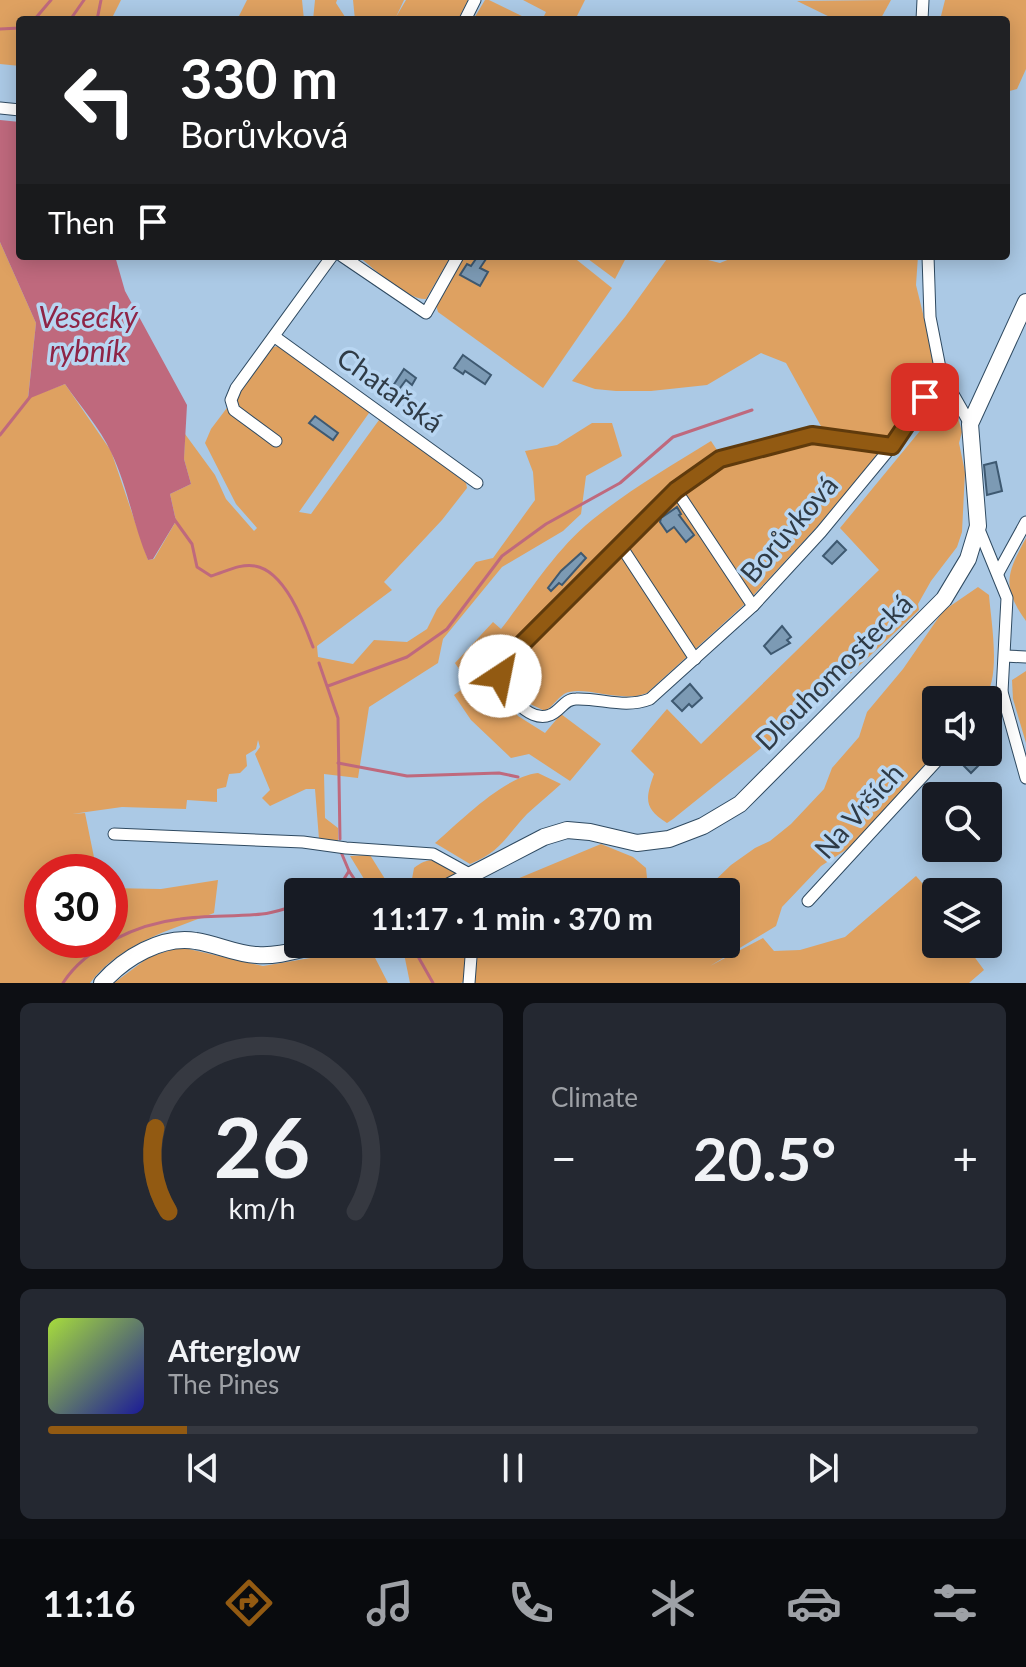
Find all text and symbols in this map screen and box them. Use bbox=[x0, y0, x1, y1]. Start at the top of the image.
text: 330 m bbox=[180, 44, 338, 111]
icon: left bbox=[48, 48, 152, 152]
text: Borůvková bbox=[180, 112, 348, 156]
icon: arrive bbox=[131, 200, 175, 244]
text: Then bbox=[48, 204, 115, 240]
water label: Vesecký rybník bbox=[38, 298, 138, 368]
street label: Chatařská bbox=[331, 339, 450, 439]
pin bbox=[891, 363, 959, 431]
icon: arrive bbox=[903, 375, 947, 419]
street label: Borůvková bbox=[732, 468, 844, 589]
street label: Dlouhomostecká bbox=[748, 586, 919, 757]
position arrow bbox=[458, 634, 542, 718]
map controls bbox=[922, 686, 1002, 958]
button: sound bbox=[922, 686, 1002, 766]
street label: Na Vrších bbox=[807, 756, 910, 865]
button: search bbox=[922, 782, 1002, 862]
speed limit sign: 30 bbox=[24, 854, 128, 958]
button: layers bbox=[922, 878, 1002, 958]
text: 11:17 · 1 min · 370 m bbox=[371, 900, 653, 936]
text: Climate bbox=[551, 1081, 638, 1113]
text: 26 bbox=[213, 1096, 310, 1196]
text: 20.5° bbox=[693, 1122, 836, 1194]
text: − bbox=[551, 1132, 577, 1184]
text: + bbox=[952, 1132, 978, 1184]
text: km/h bbox=[228, 1191, 295, 1225]
text: Afterglow bbox=[168, 1332, 301, 1368]
text: The Pines bbox=[168, 1368, 279, 1400]
icon: previous bbox=[181, 1446, 225, 1490]
icon: pause bbox=[491, 1446, 535, 1490]
icon: next bbox=[801, 1446, 845, 1490]
icon: directions bbox=[221, 1575, 277, 1631]
icon: music bbox=[362, 1575, 418, 1631]
icon: phone bbox=[503, 1575, 559, 1631]
icon: climate bbox=[645, 1575, 701, 1631]
icon: car bbox=[786, 1575, 842, 1631]
icon: filters bbox=[927, 1575, 983, 1631]
text: 11:16 bbox=[43, 1581, 135, 1625]

